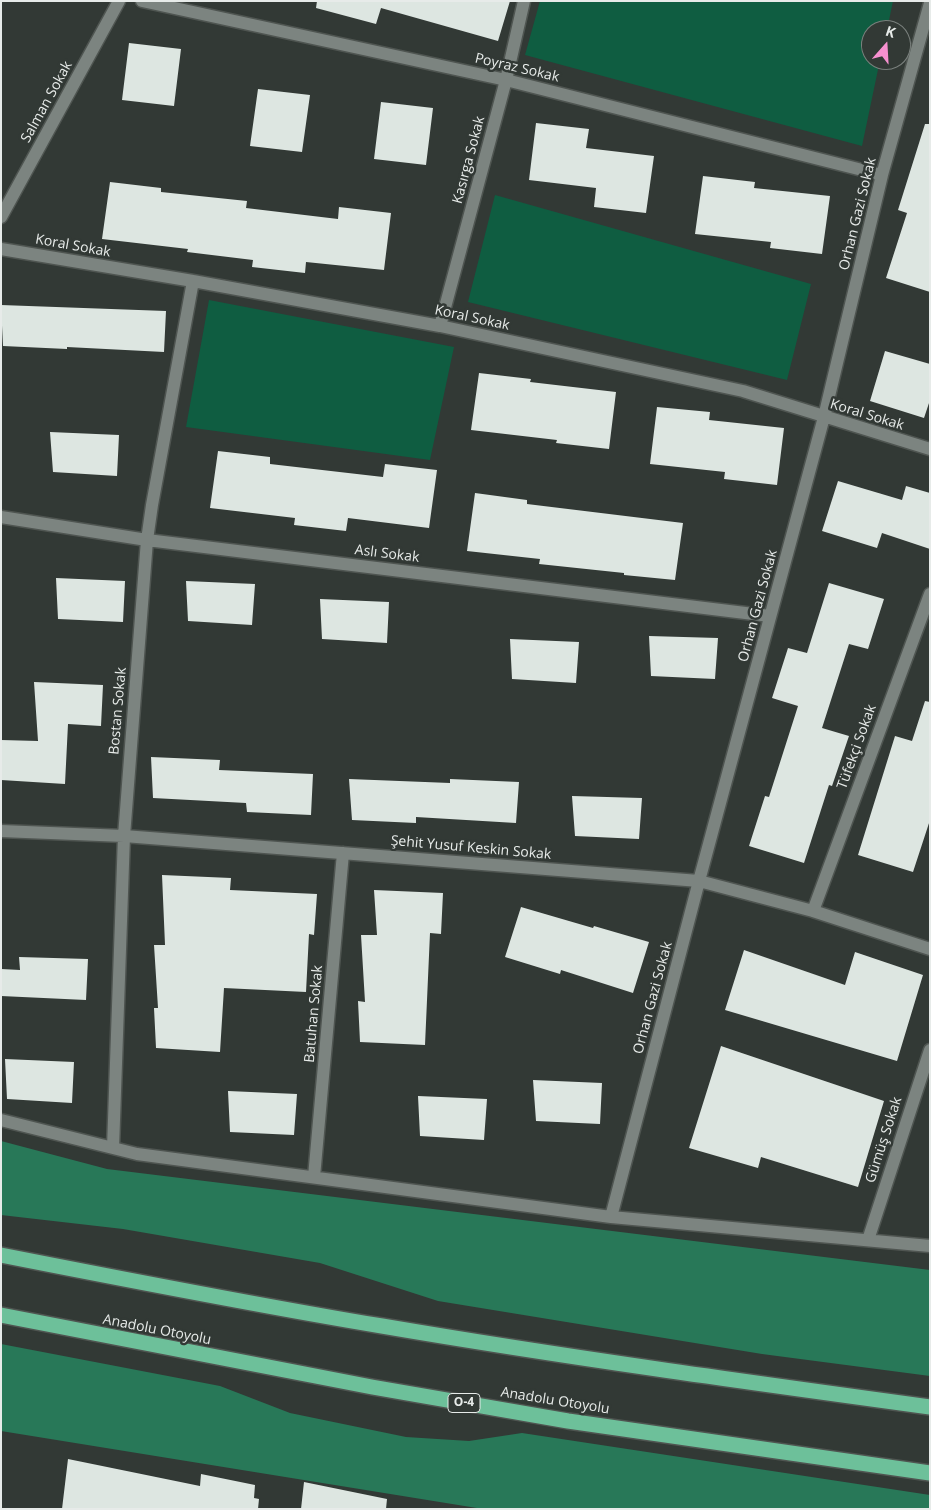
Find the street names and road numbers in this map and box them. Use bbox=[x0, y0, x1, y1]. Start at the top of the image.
street label: Poyraz Sokak bbox=[473, 50, 561, 86]
street label: Salman Sokak bbox=[18, 58, 76, 146]
street label: Kasırga Sokak bbox=[449, 114, 489, 206]
street label: Orhan Gazi Sokak bbox=[836, 156, 880, 272]
street label: Koral Sokak bbox=[34, 231, 112, 261]
street label: Koral Sokak bbox=[433, 302, 511, 334]
street label: Koral Sokak bbox=[828, 396, 906, 434]
street label: Aslı Sokak bbox=[354, 542, 420, 566]
street label: Orhan Gazi Sokak bbox=[735, 548, 781, 664]
street label: Bostan Sokak bbox=[106, 667, 130, 755]
street label: Tüfekçi Sokak bbox=[834, 702, 880, 792]
street label: Şehit Yusuf Keskin Sokak bbox=[390, 833, 552, 863]
street label: Orhan Gazi Sokak bbox=[630, 940, 676, 1056]
street label: Batuhan Sokak bbox=[301, 965, 327, 1063]
street label: Gümüş Sokak bbox=[862, 1095, 906, 1185]
street label: Anadolu Otoyolu bbox=[101, 1311, 213, 1349]
street label: Anadolu Otoyolu bbox=[499, 1384, 611, 1418]
road number: O-4 bbox=[448, 1394, 480, 1412]

